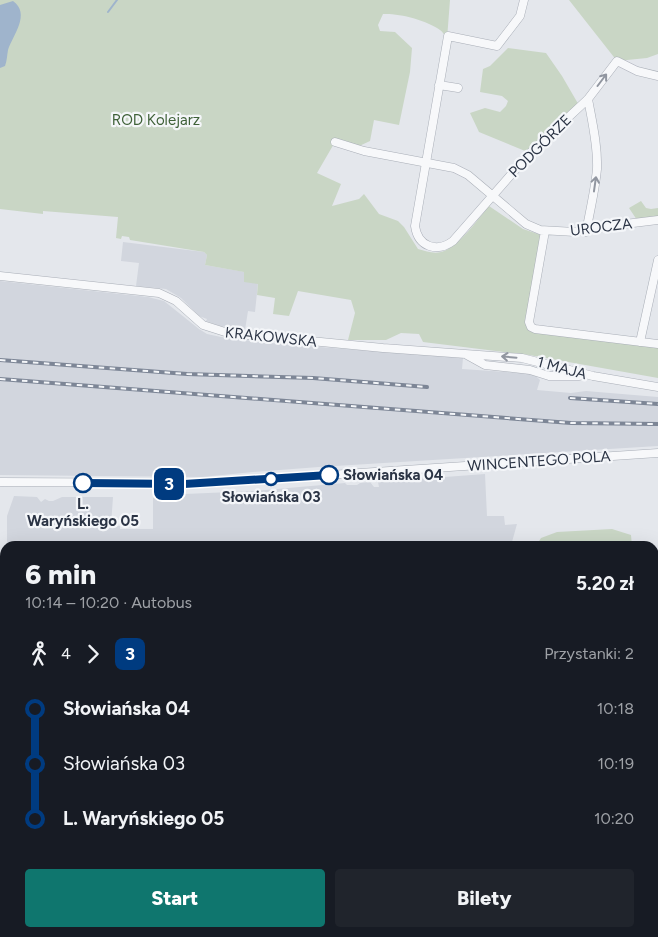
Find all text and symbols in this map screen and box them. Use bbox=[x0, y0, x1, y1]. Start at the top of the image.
one-way arrow bbox=[597, 74, 608, 87]
park label: ROD Kolejarz bbox=[112, 111, 200, 129]
street label: PODGÓRZE bbox=[505, 111, 575, 181]
one-way arrow bbox=[590, 176, 600, 192]
street label: UROCZA bbox=[569, 214, 633, 240]
street label: KRAKOWSKA bbox=[224, 323, 318, 351]
one-way arrow bbox=[501, 352, 517, 362]
street label: 1 MAJA bbox=[535, 353, 589, 383]
street label: WINCENTEGO POLA bbox=[467, 447, 611, 475]
marker: Słowiańska 04 bbox=[319, 465, 339, 485]
place label: Słowiańska 04 bbox=[343, 466, 444, 484]
line badge: 3 bbox=[153, 468, 185, 500]
marker: Słowiańska 03 bbox=[264, 472, 278, 486]
marker: L. Waryńskiego 05 bbox=[73, 473, 93, 493]
text: 3 bbox=[164, 473, 174, 495]
place label: Słowiańska 03 bbox=[221, 488, 321, 506]
place label: L. Waryńskiego 05 bbox=[27, 495, 139, 530]
text: 6 min bbox=[25, 557, 96, 591]
text: 5.20 zł bbox=[576, 572, 634, 595]
text: 10:14 – 10:20 · Autobus bbox=[25, 593, 192, 612]
icon: walk bbox=[25, 640, 53, 668]
icon: forward bbox=[79, 640, 107, 668]
text: 3 bbox=[125, 643, 135, 665]
text: 4 bbox=[61, 644, 71, 663]
text: Przystanki: 2 bbox=[544, 644, 634, 663]
text: Słowiańska 04 bbox=[63, 697, 190, 720]
text: 10:18 bbox=[597, 699, 634, 718]
text: Słowiańska 03 bbox=[63, 752, 185, 775]
text: 10:19 bbox=[597, 754, 634, 773]
text: L. Waryńskiego 05 bbox=[63, 807, 224, 830]
text: 10:20 bbox=[594, 809, 634, 828]
button: Start bbox=[25, 869, 325, 927]
button: Bilety bbox=[335, 869, 634, 927]

